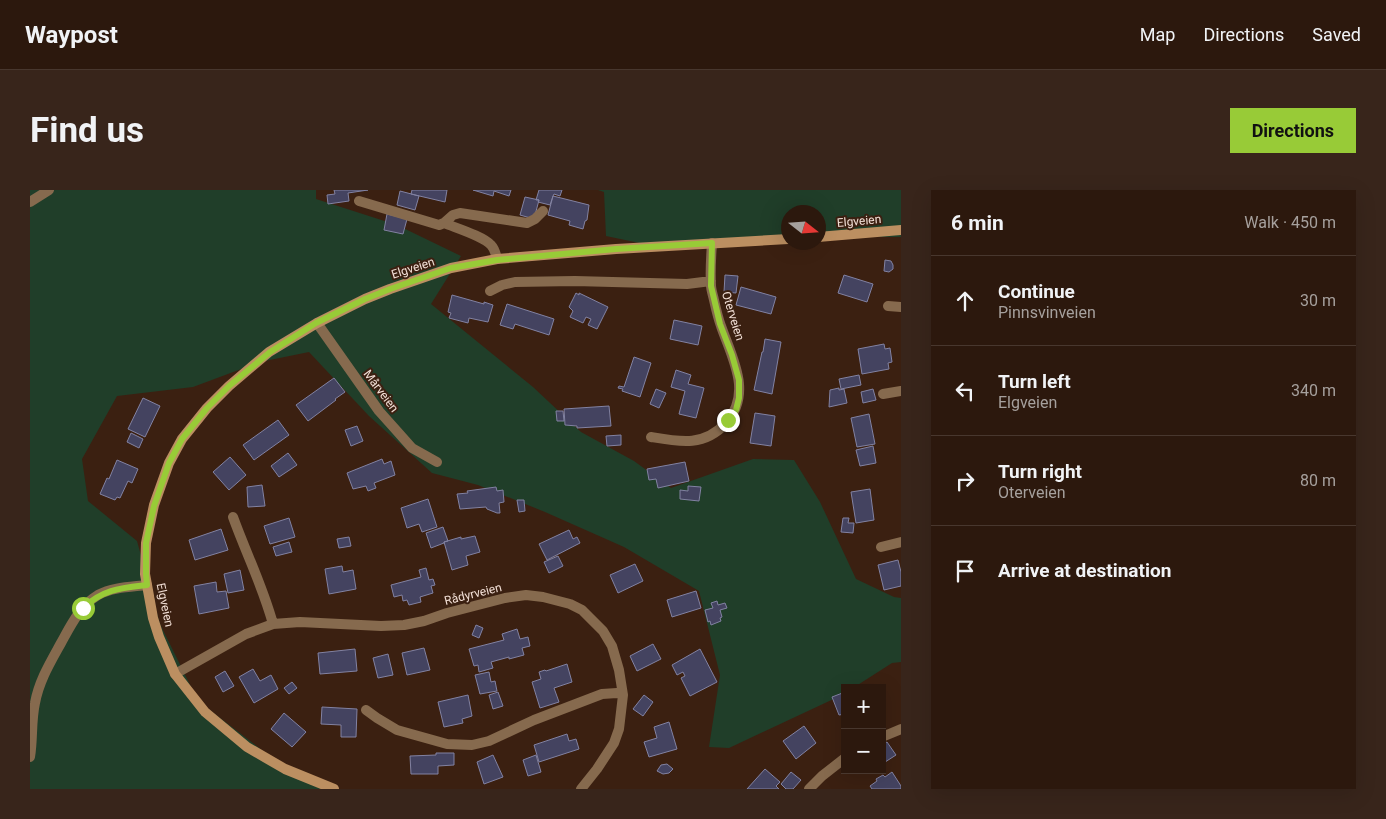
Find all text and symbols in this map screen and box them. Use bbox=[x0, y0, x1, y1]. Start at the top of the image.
text: Waypost bbox=[25, 21, 118, 49]
text: Map bbox=[1140, 24, 1175, 45]
text: Directions bbox=[1203, 24, 1284, 45]
text: Saved bbox=[1312, 24, 1361, 45]
button: Directions bbox=[1230, 108, 1356, 153]
text: Find us bbox=[30, 110, 144, 151]
north arrow bbox=[781, 205, 826, 250]
text: 6 min bbox=[951, 211, 1004, 235]
street label: Elgveien bbox=[836, 212, 882, 230]
text: Walk · 450 m bbox=[1244, 213, 1336, 232]
street label: Elgveien bbox=[390, 254, 436, 282]
text: Continue bbox=[998, 280, 1075, 303]
icon: ahead bbox=[951, 287, 979, 315]
street label: Oterveien bbox=[719, 290, 747, 342]
text: 30 m bbox=[1300, 291, 1336, 310]
text: Pinnsvinveien bbox=[998, 303, 1096, 322]
street label: Mårveien bbox=[361, 367, 401, 415]
text: Turn left bbox=[998, 370, 1071, 393]
icon: left bbox=[951, 377, 979, 405]
text: 340 m bbox=[1291, 381, 1336, 400]
text: Elgveien bbox=[998, 393, 1057, 412]
route end bbox=[717, 409, 740, 432]
text: Turn right bbox=[998, 460, 1082, 483]
icon: right bbox=[951, 467, 979, 495]
text: 80 m bbox=[1300, 471, 1336, 490]
text: Oterveien bbox=[998, 483, 1066, 502]
icon: arrive bbox=[951, 557, 979, 585]
text: Arrive at destination bbox=[998, 559, 1171, 582]
street label: Rådyrveien bbox=[443, 580, 503, 608]
street label: Elgveien bbox=[154, 582, 176, 628]
route start bbox=[72, 597, 95, 620]
map controls bbox=[841, 684, 886, 774]
button: + bbox=[841, 684, 886, 729]
button: − bbox=[841, 729, 886, 774]

